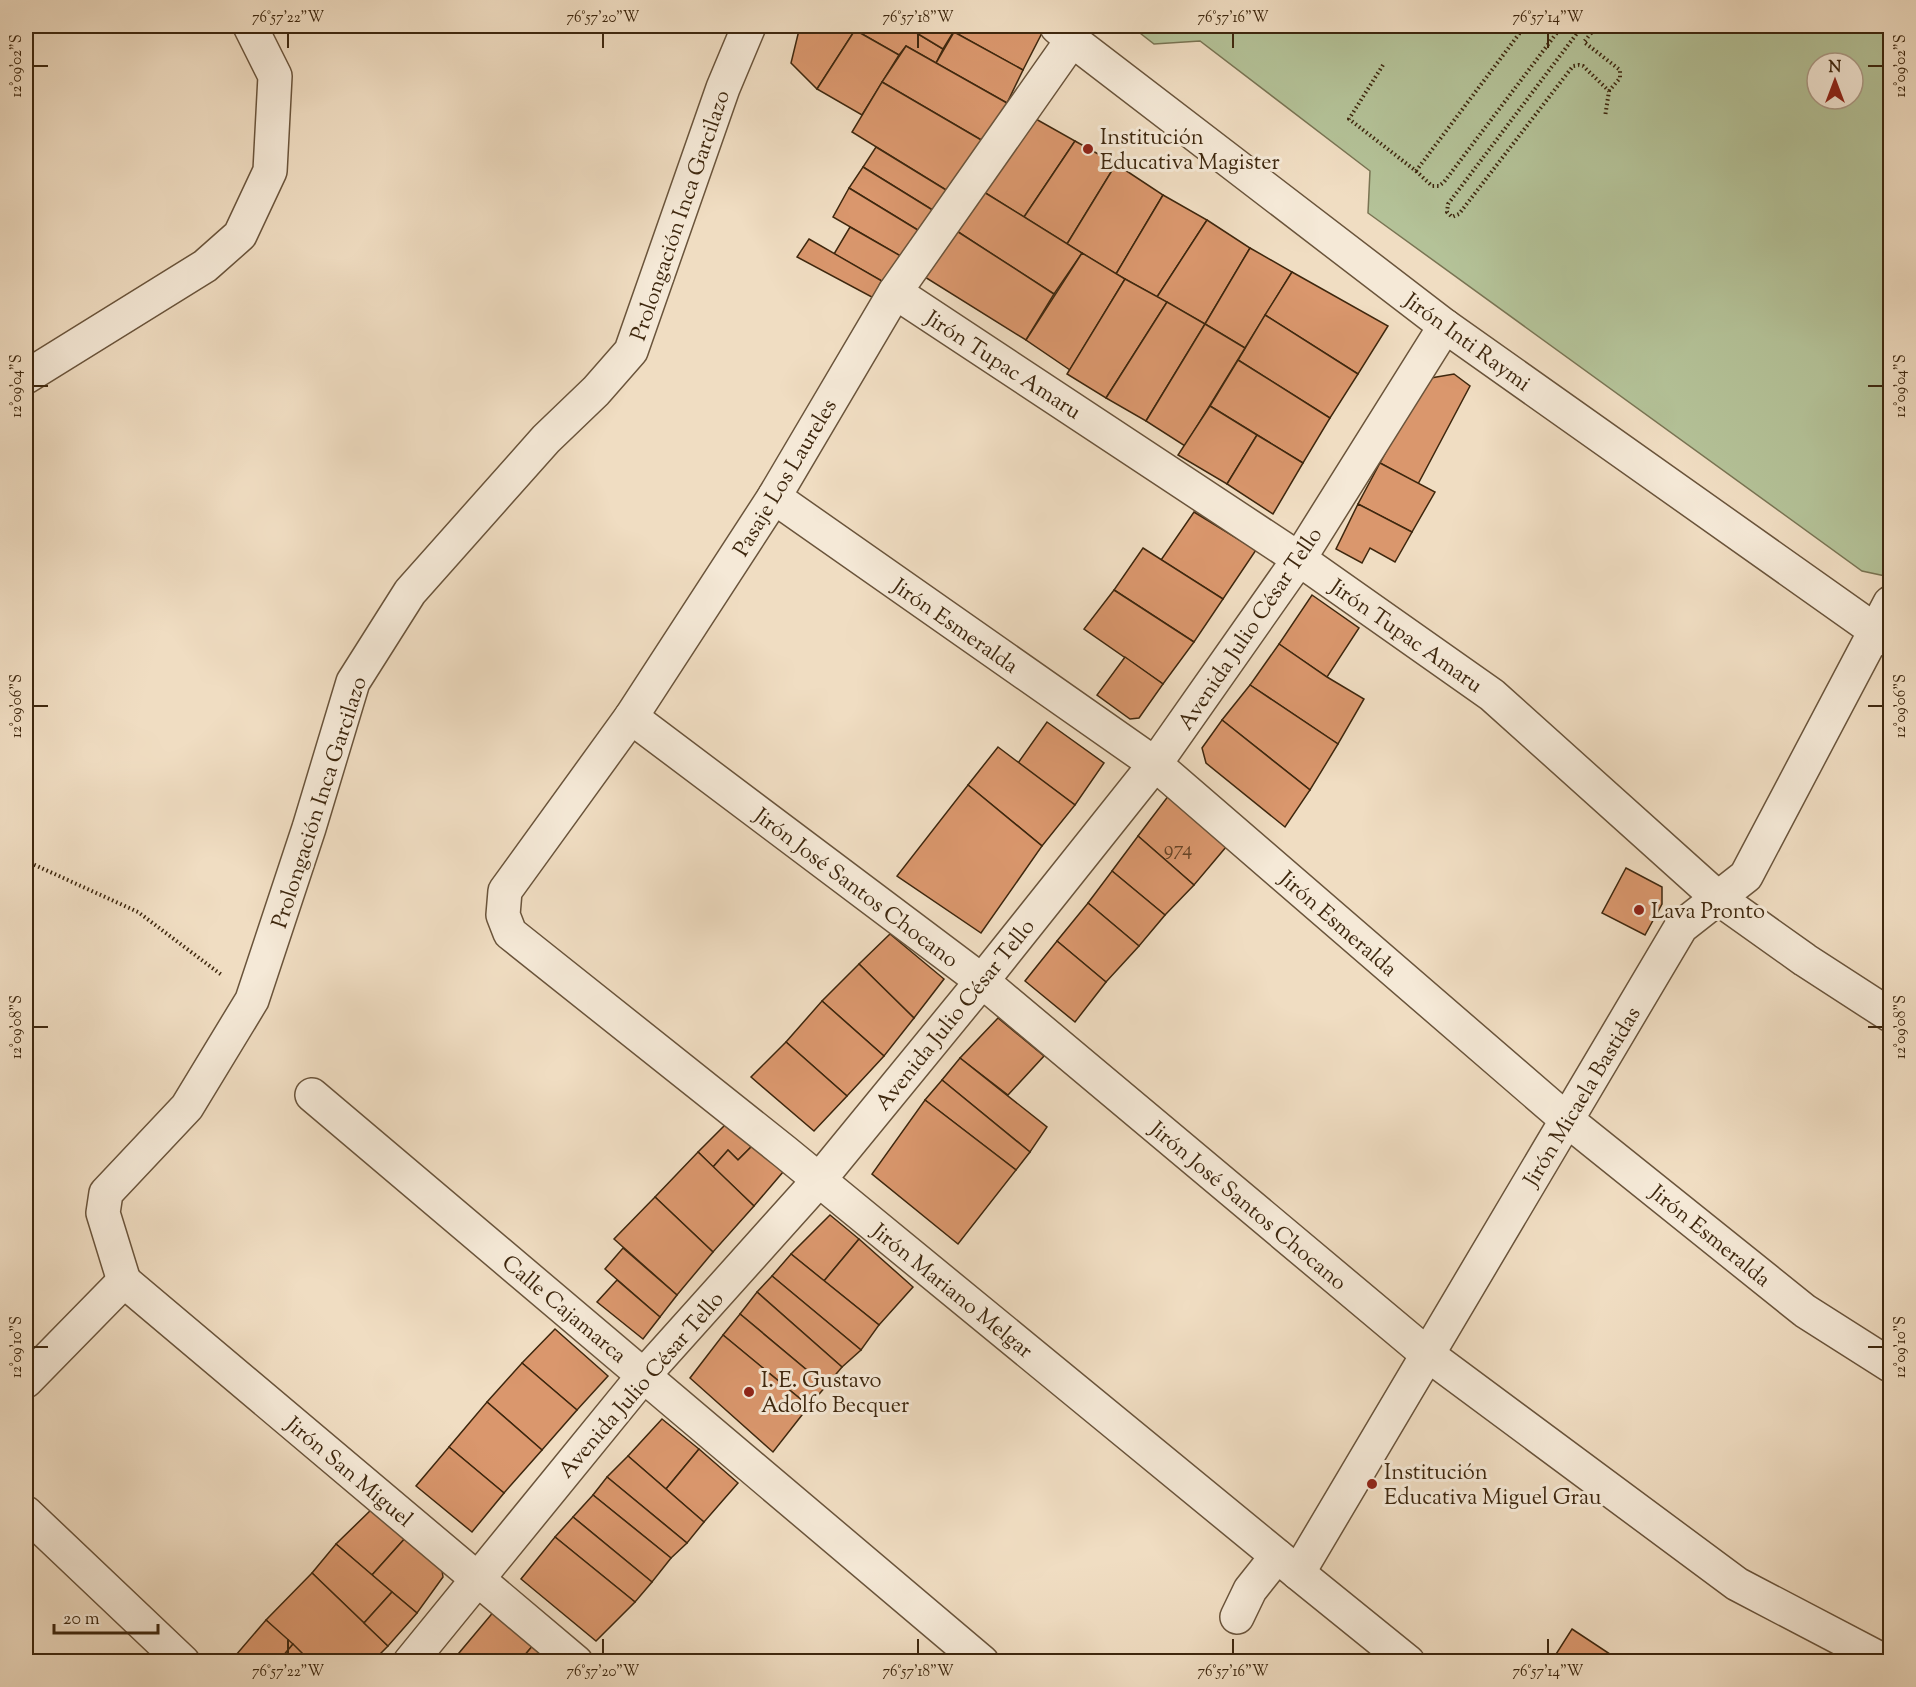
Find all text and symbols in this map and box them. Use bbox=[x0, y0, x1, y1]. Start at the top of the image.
text: 76°57'22"W bbox=[252, 8, 324, 29]
text: 76°57'20"W bbox=[567, 8, 640, 29]
text: 76°57'18"W bbox=[882, 8, 954, 29]
text: 76°57'16"W bbox=[1197, 8, 1269, 29]
text: 76°57'14"W bbox=[1512, 8, 1584, 29]
text: 12°09'02"S bbox=[7, 34, 28, 98]
text: 12°09'02"S bbox=[1891, 34, 1912, 98]
north arrow bbox=[1805, 51, 1865, 111]
text: N bbox=[1829, 57, 1842, 80]
street label: Prolongación Inca Garcilazo bbox=[624, 86, 740, 346]
place label: Institución Educativa Magister bbox=[1100, 123, 1280, 180]
marker: Institución Educativa Magister bbox=[1081, 142, 1095, 156]
street label: Jirón Inti Raymi bbox=[1395, 286, 1536, 400]
street label: Jirón Tupac Amaru bbox=[917, 303, 1087, 429]
text: 12°09'04"S bbox=[7, 354, 28, 418]
text: 12°09'04"S bbox=[1891, 354, 1912, 418]
street label: Pasaje Los Laureles bbox=[727, 393, 847, 564]
street label: Avenida Julio César Tello bbox=[1171, 522, 1332, 738]
street label: Jirón Esmeralda bbox=[884, 571, 1024, 683]
street label: Jirón Tupac Amaru bbox=[1321, 572, 1489, 702]
street label: Prolongación Inca Garcilazo bbox=[265, 673, 377, 933]
text: 12°09'06"S bbox=[7, 674, 28, 738]
text: 12°09'06"S bbox=[1891, 674, 1912, 738]
street label: Jirón José Santos Chocano bbox=[745, 801, 964, 977]
house number: 974 bbox=[1164, 836, 1192, 865]
street label: Jirón Esmeralda bbox=[1270, 864, 1403, 986]
place label: Lava Pronto bbox=[1651, 897, 1765, 929]
marker: Lava Pronto bbox=[1632, 903, 1646, 917]
street label: Avenida Julio César Tello bbox=[869, 913, 1044, 1119]
text: 12°09'08"S bbox=[7, 995, 28, 1059]
text: 12°09'08"S bbox=[1891, 995, 1912, 1059]
street label: Jirón Micaela Bastidas bbox=[1516, 1001, 1650, 1195]
street label: Jirón José Santos Chocano bbox=[1141, 1114, 1353, 1300]
street label: Jirón Esmeralda bbox=[1641, 1178, 1777, 1296]
street label: Jirón Mariano Melgar bbox=[863, 1217, 1039, 1368]
street label: Calle Cajamarca bbox=[494, 1248, 633, 1372]
street label: Avenida Julio César Tello bbox=[552, 1285, 733, 1487]
text: 12°09'10"S bbox=[7, 1316, 28, 1378]
text: 12°09'10"S bbox=[1891, 1316, 1912, 1378]
place label: I. E. Gustavo Adolfo Becquer bbox=[761, 1366, 909, 1423]
marker: I. E. Gustavo Adolfo Becquer bbox=[742, 1385, 756, 1399]
street label: Jirón San Miguel bbox=[277, 1410, 419, 1536]
place label: Institución Educativa Miguel Grau bbox=[1384, 1458, 1602, 1515]
marker: Institución Educativa Miguel Grau bbox=[1365, 1477, 1379, 1491]
scale bar bbox=[54, 1597, 158, 1635]
text: 20 m bbox=[63, 1607, 100, 1633]
text: 76°57'22"W bbox=[252, 1662, 324, 1683]
text: 76°57'20"W bbox=[567, 1662, 640, 1683]
text: 76°57'18"W bbox=[882, 1662, 954, 1683]
text: 76°57'16"W bbox=[1197, 1662, 1269, 1683]
text: 76°57'14"W bbox=[1512, 1662, 1584, 1683]

